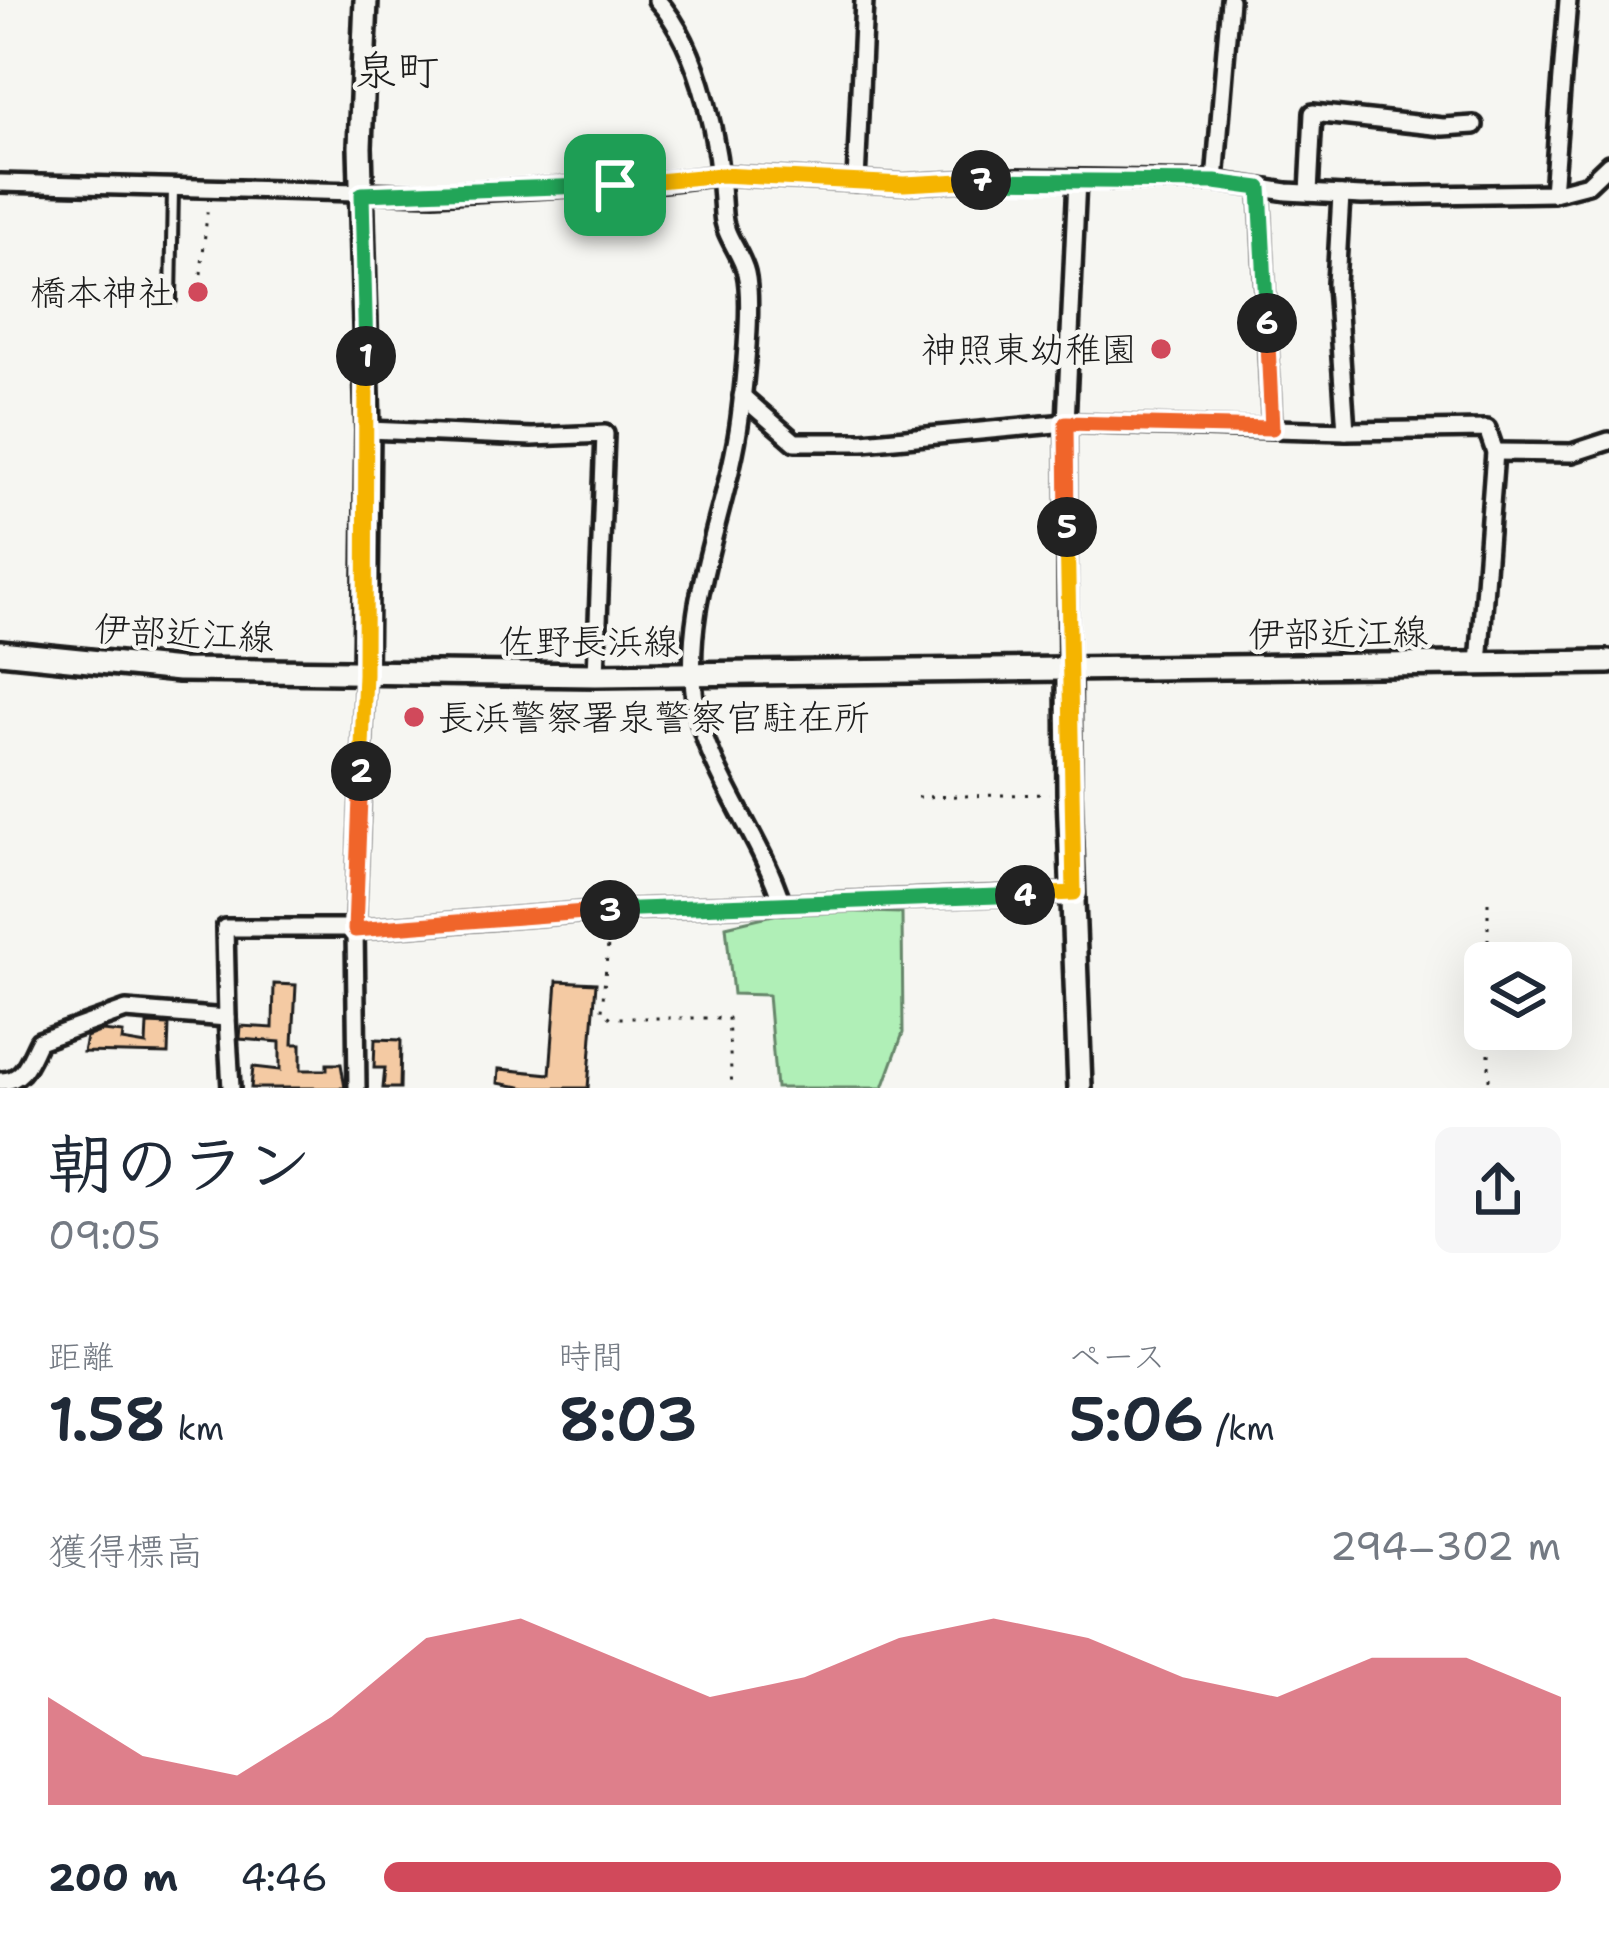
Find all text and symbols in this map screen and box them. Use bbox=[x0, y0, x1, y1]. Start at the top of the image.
district label: 泉町 bbox=[355, 42, 439, 98]
pin bbox=[564, 134, 666, 236]
pin: 7 bbox=[951, 150, 1011, 210]
icon: arrive bbox=[582, 152, 648, 218]
text: 7 bbox=[969, 157, 993, 202]
place label: 橋本神社 bbox=[30, 268, 174, 317]
marker: 橋本神社 bbox=[185, 279, 211, 305]
pin: 6 bbox=[1237, 293, 1297, 353]
text: 6 bbox=[1255, 300, 1279, 345]
place label: 神照東幼稚園 bbox=[921, 325, 1137, 374]
pin: 1 bbox=[336, 326, 396, 386]
text: 1 bbox=[358, 333, 374, 378]
marker: 神照東幼稚園 bbox=[1148, 336, 1174, 362]
pin: 5 bbox=[1037, 497, 1097, 557]
text: 5 bbox=[1057, 504, 1077, 549]
street label: 伊部近江線 bbox=[93, 604, 275, 662]
street label: 伊部近江線 bbox=[1248, 607, 1428, 659]
street label: 佐野長浜線 bbox=[499, 617, 679, 666]
place label: 長浜警察署泉警察官駐在所 bbox=[438, 693, 870, 742]
marker: 長浜警察署泉警察官駐在所 bbox=[401, 704, 427, 730]
pin: 2 bbox=[331, 741, 391, 801]
text: 2 bbox=[349, 748, 373, 793]
pin: 4 bbox=[995, 865, 1055, 925]
text: 4 bbox=[1013, 872, 1037, 917]
pin: 3 bbox=[580, 880, 640, 940]
text: 3 bbox=[598, 887, 622, 932]
map controls bbox=[1464, 942, 1572, 1050]
button: layers bbox=[1464, 942, 1572, 1050]
text: 朝のラン bbox=[48, 1120, 312, 1208]
button: share bbox=[1435, 1127, 1561, 1253]
text: 09:05 bbox=[48, 1209, 161, 1261]
text: 距離 bbox=[48, 1334, 114, 1379]
text: 時間 bbox=[558, 1334, 624, 1379]
text: ペース bbox=[1069, 1334, 1166, 1379]
text: 1.58 bbox=[48, 1379, 166, 1459]
text: 8:03 bbox=[558, 1379, 698, 1459]
text: 5:06 bbox=[1069, 1379, 1204, 1459]
text: km bbox=[166, 1406, 224, 1451]
text: /km bbox=[1204, 1406, 1275, 1451]
text: 294–302 m bbox=[1330, 1520, 1561, 1572]
text: 獲得標高 bbox=[48, 1525, 204, 1577]
text: 200 m bbox=[48, 1851, 178, 1903]
text: 4:46 bbox=[240, 1851, 328, 1903]

